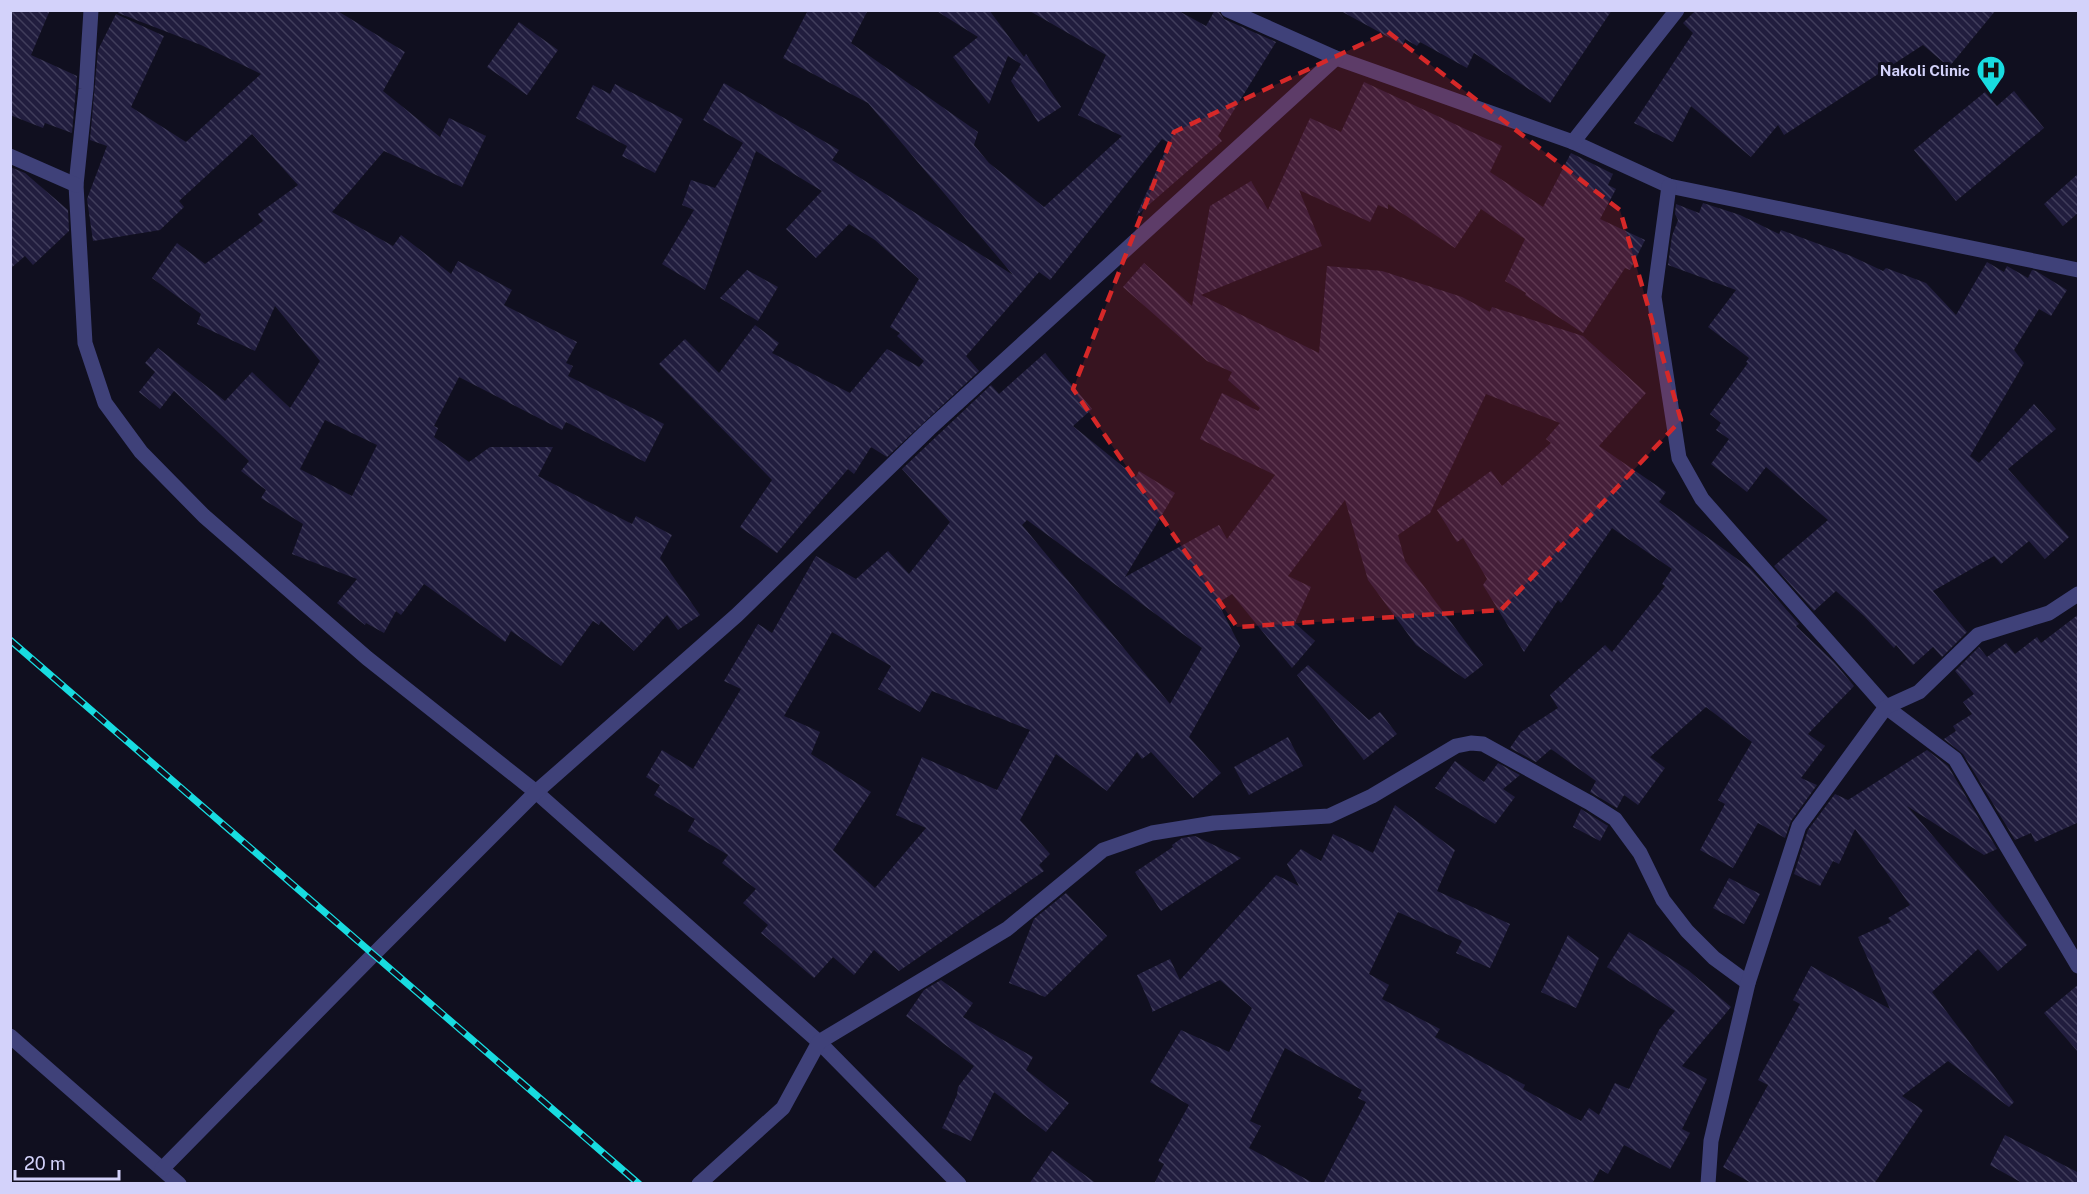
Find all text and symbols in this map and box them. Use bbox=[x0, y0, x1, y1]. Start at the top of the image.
hospital icon: Nakoli Clinic bbox=[1975, 54, 2007, 96]
place label: Nakoli Clinic bbox=[1880, 62, 1970, 79]
scale bar bbox=[15, 1143, 118, 1181]
text: 20 m bbox=[24, 1153, 66, 1174]

